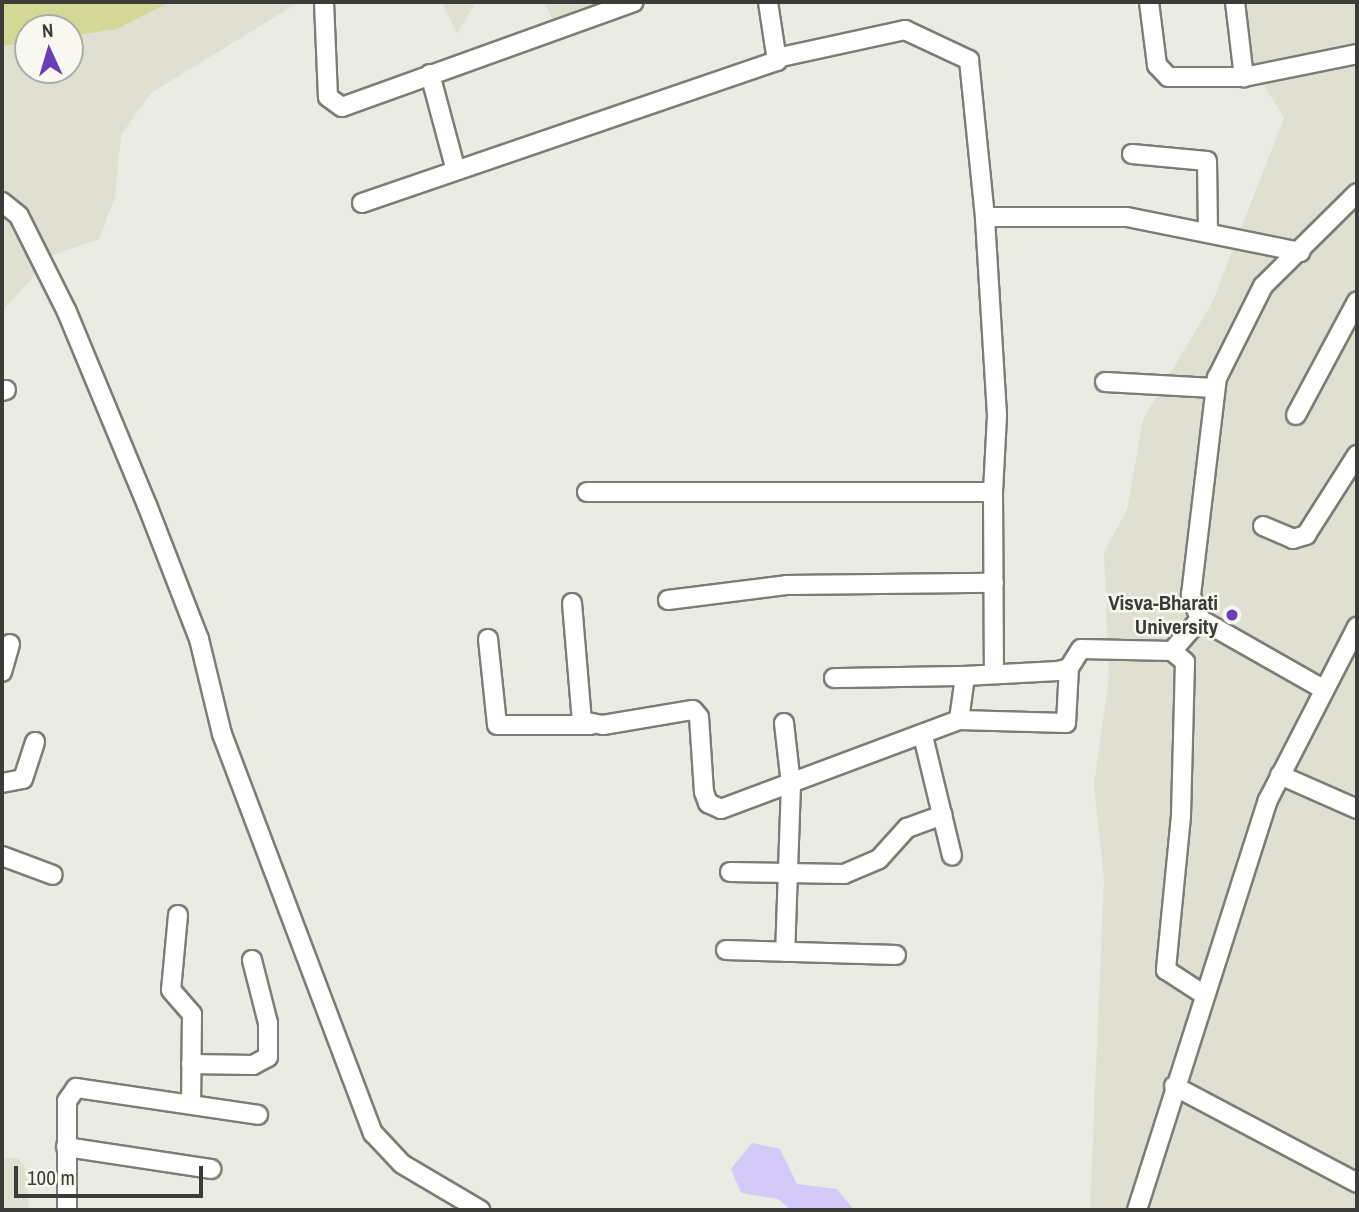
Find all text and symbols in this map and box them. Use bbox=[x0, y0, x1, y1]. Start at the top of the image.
north arrow bbox=[14, 14, 84, 84]
text: N bbox=[41, 17, 54, 43]
place label: Visva-Bharati University bbox=[1108, 590, 1218, 640]
marker: Visva-Bharati University bbox=[1224, 607, 1240, 623]
scale bar bbox=[18, 1152, 206, 1196]
text: 100 m bbox=[27, 1163, 75, 1192]

